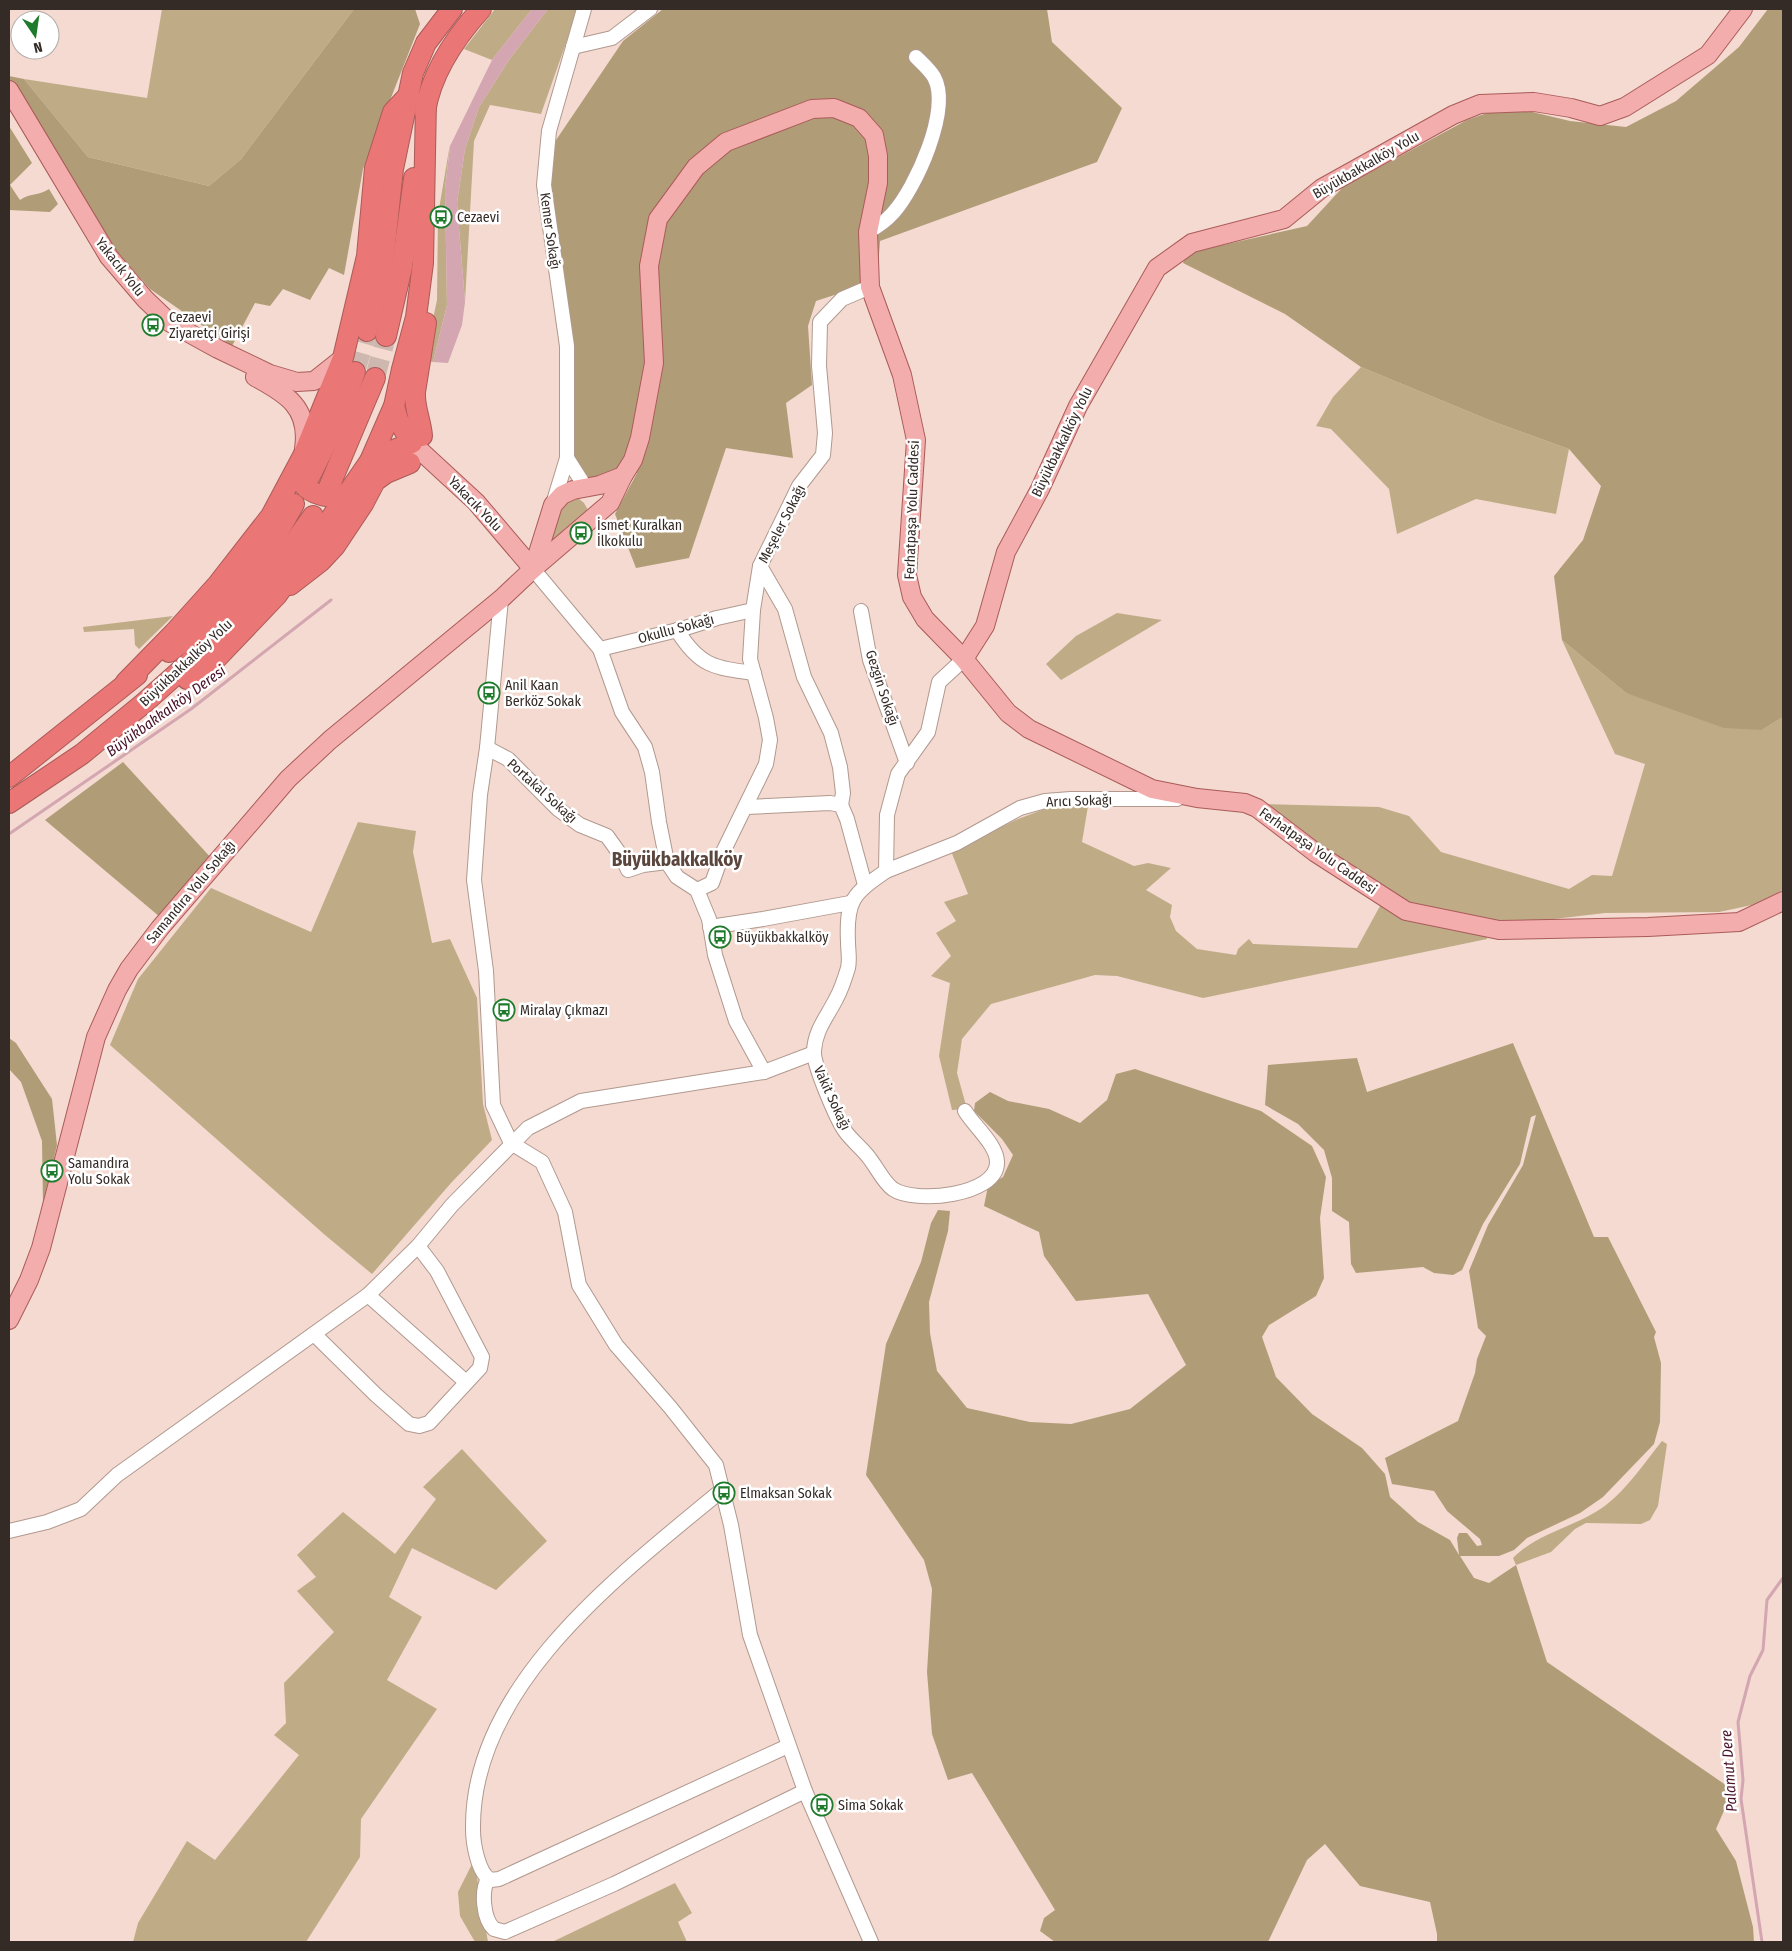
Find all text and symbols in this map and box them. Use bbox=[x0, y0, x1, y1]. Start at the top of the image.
north arrow bbox=[10, 10, 60, 60]
text: N bbox=[32, 38, 44, 56]
street label: Büyükbakkalköy Yolu bbox=[1310, 128, 1422, 202]
street label: Kemer Sokağı bbox=[536, 191, 564, 271]
bus stop icon: Cezaevi bbox=[429, 205, 453, 229]
place label: Cezaevi bbox=[457, 209, 500, 226]
street label: Yakacık Yolu bbox=[92, 234, 148, 300]
place label: Cezaevi Ziyaretçi Girişi bbox=[169, 309, 250, 342]
bus stop icon: Cezaevi Ziyaretçi Girişi bbox=[141, 313, 165, 337]
street label: Büyükbakkalköy Yolu bbox=[1028, 384, 1096, 500]
street label: Ferhatpaşa Yolu Caddesi bbox=[901, 440, 923, 580]
street label: Yakacık Yolu bbox=[445, 473, 505, 535]
street label: Meşeler Sokağı bbox=[755, 482, 809, 566]
place label: İsmet Kuralkan İlkokulu bbox=[597, 517, 682, 550]
bus stop icon: İsmet Kuralkan İlkokulu bbox=[569, 521, 593, 545]
street label: Okullu Sokağı bbox=[636, 611, 716, 647]
street label: Büyükbakkalköy Yolu bbox=[136, 616, 236, 710]
street label: Gezgin Sokağı bbox=[862, 648, 902, 728]
water label: Büyükbakkalköy Deresi bbox=[103, 661, 229, 760]
place label: Anil Kaan Berköz Sokak bbox=[505, 677, 581, 710]
bus stop icon: Anil Kaan Berköz Sokak bbox=[477, 681, 501, 705]
street label: Portakal Sokağı bbox=[504, 755, 580, 827]
street label: Arıcı Sokağı bbox=[1046, 791, 1112, 811]
street label: Ferhatpaşa Yolu Caddesi bbox=[1256, 804, 1380, 898]
street label: Samandıra Yolu Sokağı bbox=[143, 837, 239, 947]
district label: Büyükbakkalköy bbox=[612, 848, 743, 871]
bus stop icon: Büyükbakkalköy bbox=[708, 925, 732, 949]
place label: Büyükbakkalköy bbox=[736, 929, 829, 946]
bus stop icon: Miralay Çıkmazı bbox=[492, 998, 516, 1022]
place label: Miralay Çıkmazı bbox=[520, 1002, 608, 1019]
street label: Vakit Sokağı bbox=[810, 1063, 854, 1133]
place label: Samandıra Yolu Sokak bbox=[68, 1155, 130, 1188]
bus stop icon: Samandıra Yolu Sokak bbox=[40, 1159, 64, 1183]
bus stop icon: Elmaksan Sokak bbox=[712, 1481, 736, 1505]
place label: Elmaksan Sokak bbox=[740, 1485, 832, 1502]
water label: Palamut Dere bbox=[1717, 1729, 1741, 1813]
bus stop icon: Sima Sokak bbox=[810, 1793, 834, 1817]
place label: Sima Sokak bbox=[838, 1797, 904, 1814]

